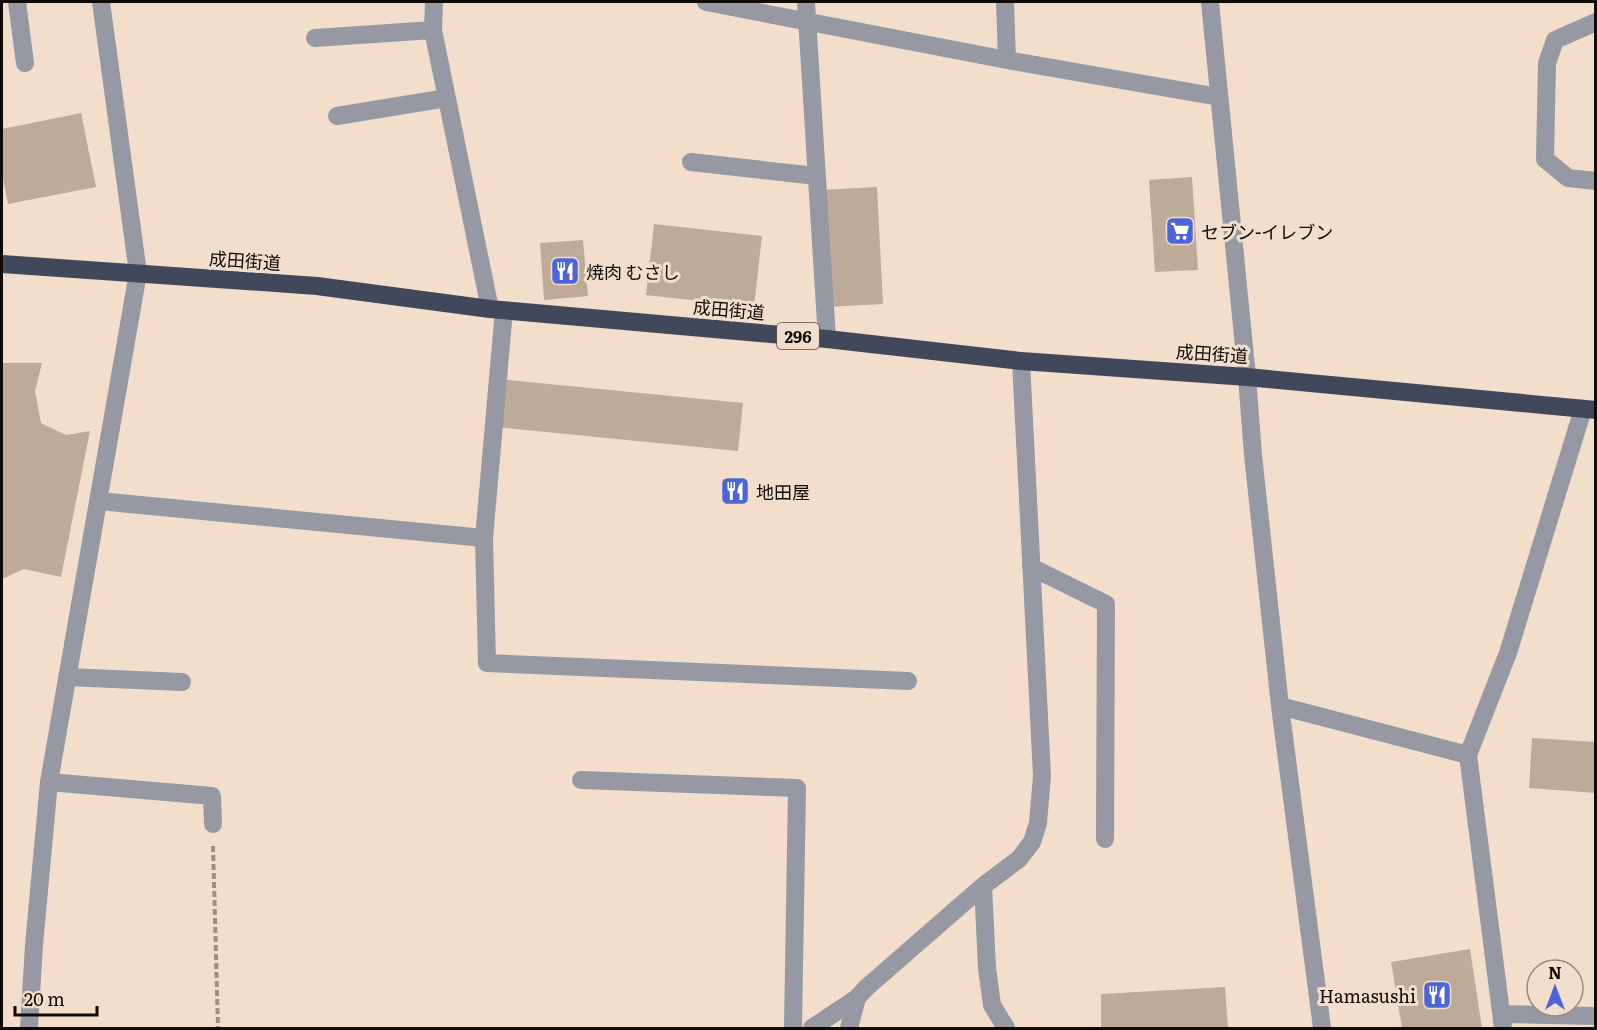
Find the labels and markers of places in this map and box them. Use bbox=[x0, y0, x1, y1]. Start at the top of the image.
supermarket icon: セブン-イレブン bbox=[1164, 215, 1196, 247]
place label: セブン-イレブン bbox=[1201, 218, 1333, 245]
restaurant icon: 焼肉 むさし bbox=[549, 255, 581, 287]
place label: 焼肉 むさし bbox=[586, 258, 680, 285]
restaurant icon: 地田屋 bbox=[719, 475, 751, 507]
place label: 地田屋 bbox=[756, 478, 810, 505]
restaurant icon: Hamasushi bbox=[1421, 979, 1453, 1011]
place label: Hamasushi bbox=[1319, 982, 1416, 1009]

